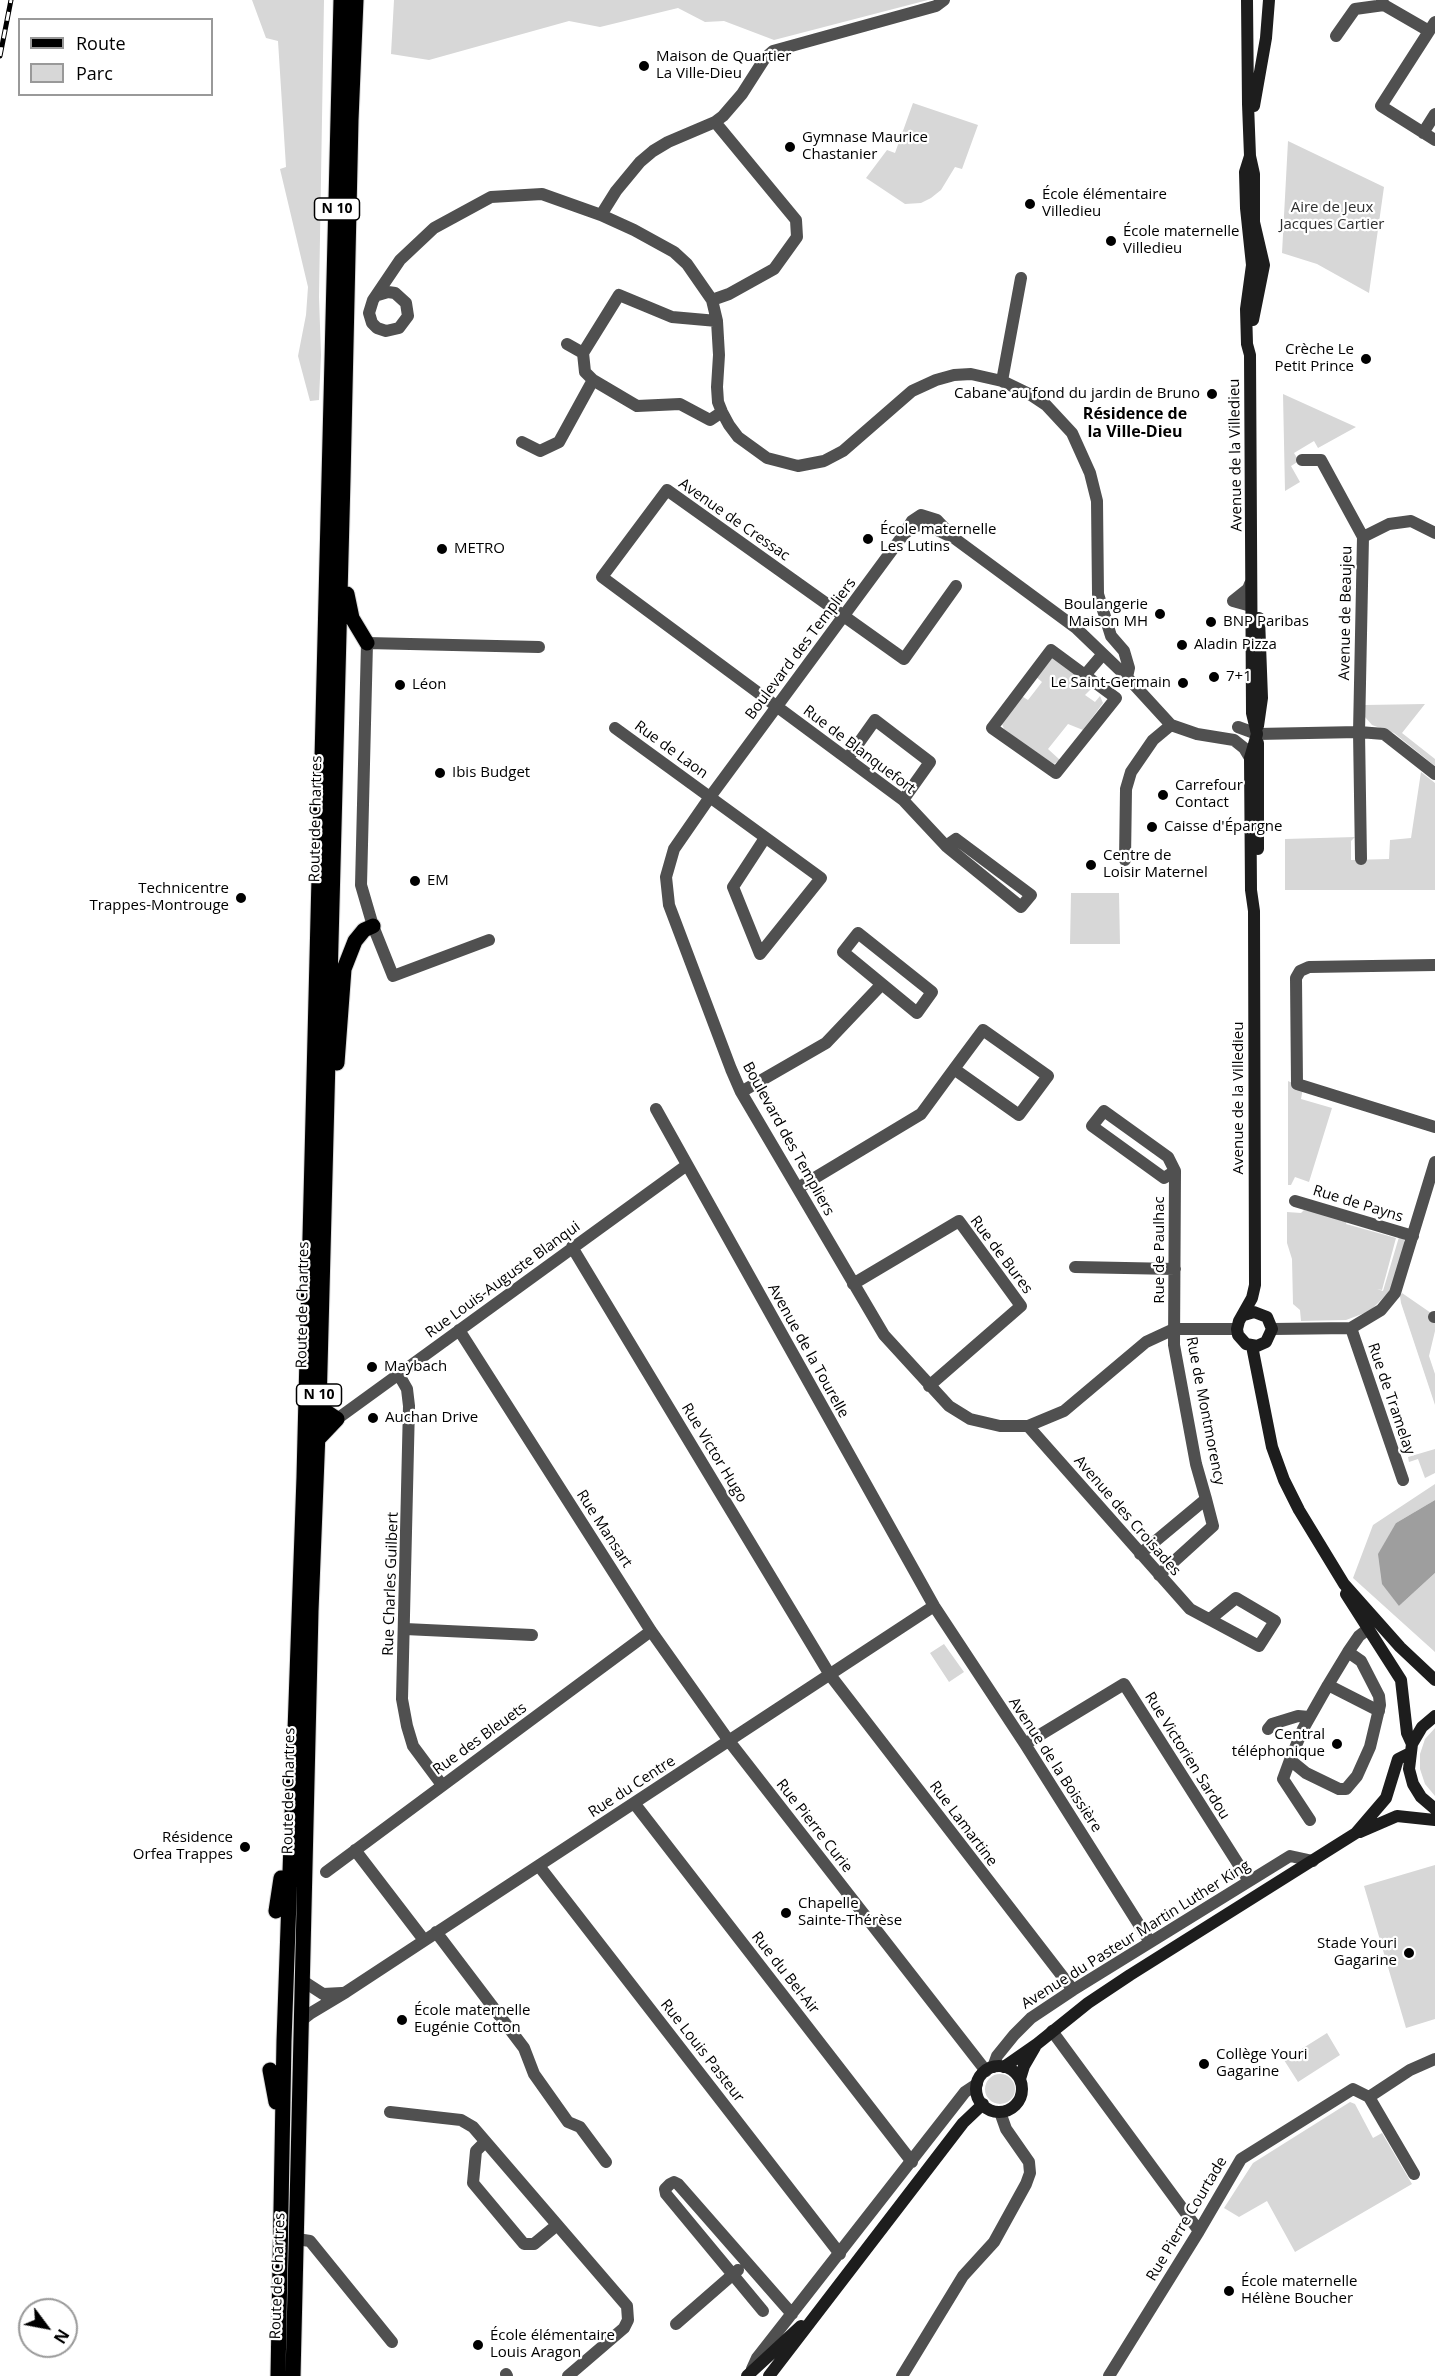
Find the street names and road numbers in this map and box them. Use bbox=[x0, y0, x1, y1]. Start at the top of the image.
road number: N 10 bbox=[314, 198, 360, 220]
street label: Avenue de la Villedieu bbox=[1226, 378, 1246, 532]
street label: Avenue de Cressac bbox=[675, 475, 793, 565]
street label: Avenue de Beaujeu bbox=[1336, 546, 1356, 680]
street label: Boulevard des Templiers bbox=[742, 575, 860, 723]
street label: Rue de Blanquefort bbox=[799, 702, 919, 798]
street label: Rue de Laon bbox=[631, 717, 711, 783]
street label: Route de Chartres bbox=[306, 755, 326, 883]
street label: Avenue de la Villedieu bbox=[1230, 1022, 1248, 1174]
street label: Boulevard des Templiers bbox=[738, 1059, 838, 1219]
street label: Rue de Payns bbox=[1311, 1182, 1405, 1226]
street label: Rue de Paulhac bbox=[1151, 1196, 1169, 1304]
street label: Rue de Bures bbox=[966, 1213, 1036, 1297]
street label: Rue Louis-Auguste Blanqui bbox=[422, 1218, 584, 1342]
street label: Route de Chartres bbox=[293, 1241, 313, 1369]
street label: Avenue de la Tourelle bbox=[764, 1281, 852, 1421]
street label: Rue de Montmorency bbox=[1182, 1335, 1228, 1487]
street label: Rue de Tramelay bbox=[1363, 1341, 1419, 1457]
road number: N 10 bbox=[296, 1384, 342, 1406]
street label: Rue Victor Hugo bbox=[677, 1400, 751, 1506]
street label: Avenue des Croisades bbox=[1070, 1452, 1184, 1580]
street label: Rue Mansart bbox=[572, 1487, 636, 1571]
street label: Rue Charles Guilbert bbox=[379, 1512, 403, 1656]
street label: Rue Victorien Sardou bbox=[1141, 1689, 1233, 1823]
street label: Avenue de la Boissière bbox=[1005, 1694, 1105, 1836]
street label: Rue des Bleuets bbox=[430, 1699, 530, 1779]
street label: Route de Chartres bbox=[279, 1727, 299, 1855]
street label: Rue du Centre bbox=[585, 1752, 679, 1822]
street label: Rue Pierre Curie bbox=[772, 1776, 856, 1876]
street label: Rue Lamartine bbox=[925, 1778, 1001, 1870]
street label: Avenue du Pasteur Martin Luther King bbox=[1018, 1857, 1254, 2013]
street label: Rue du Bel-Air bbox=[747, 1928, 823, 2018]
street label: Rue Louis Pasteur bbox=[656, 1996, 748, 2106]
street label: Rue Pierre Courtade bbox=[1143, 2154, 1231, 2284]
street label: Route de Chartres bbox=[267, 2212, 289, 2340]

